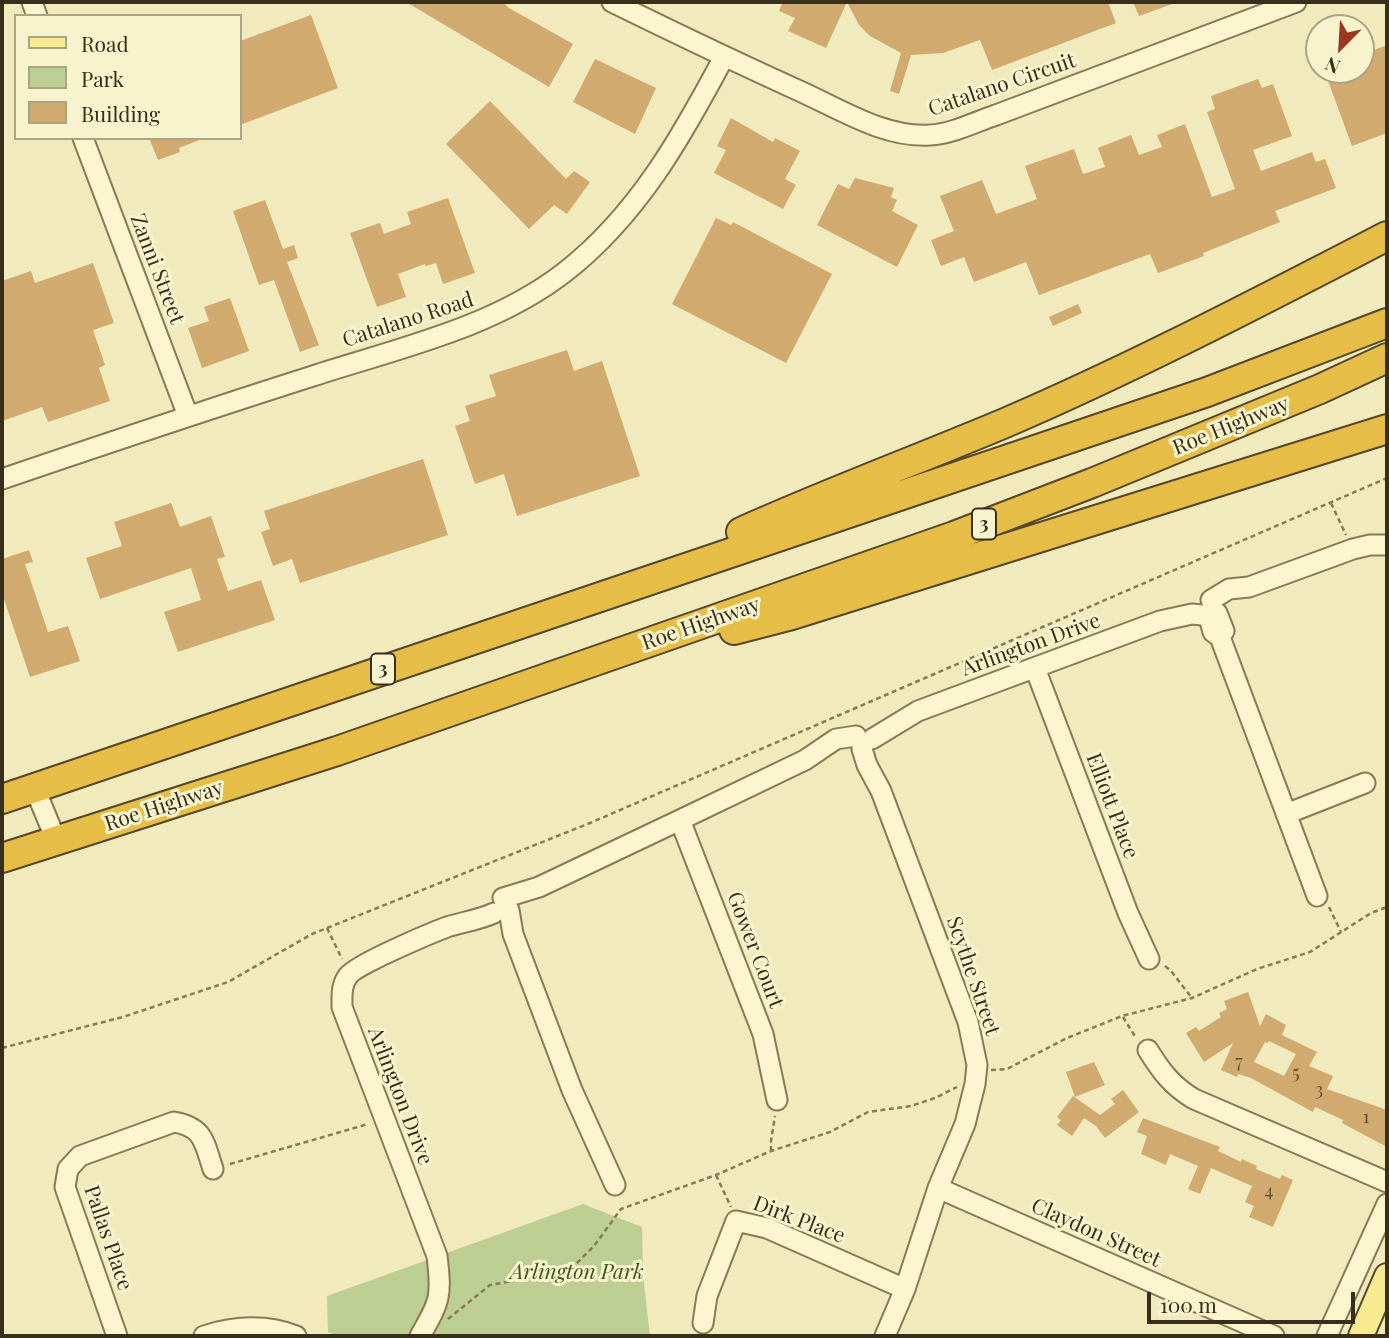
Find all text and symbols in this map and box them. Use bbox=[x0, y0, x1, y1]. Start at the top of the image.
legend bbox=[14, 14, 242, 140]
north arrow bbox=[1305, 14, 1375, 84]
text: Road bbox=[81, 29, 129, 57]
street label: Catalano Circuit bbox=[925, 48, 1079, 122]
text: N bbox=[1321, 52, 1344, 81]
text: Park bbox=[81, 64, 124, 92]
text: Building bbox=[81, 99, 160, 127]
street label: Zanni Street bbox=[124, 210, 190, 328]
street label: Catalano Road bbox=[339, 287, 477, 353]
street label: Roe Highway bbox=[1169, 391, 1293, 461]
road number: 3 bbox=[972, 509, 996, 540]
street label: Roe Highway bbox=[639, 592, 763, 656]
street label: Arlington Drive bbox=[958, 608, 1104, 682]
road number: 3 bbox=[371, 654, 395, 684]
street label: Elliott Place bbox=[1080, 750, 1144, 862]
street label: Roe Highway bbox=[102, 775, 226, 837]
street label: Gower Court bbox=[721, 888, 789, 1012]
street label: Scythe Street bbox=[941, 913, 1005, 1039]
street label: Arlington Drive bbox=[362, 1023, 438, 1169]
house number: 7 bbox=[1235, 1051, 1243, 1073]
house number: 5 bbox=[1292, 1062, 1300, 1084]
house number: 3 bbox=[1315, 1079, 1323, 1101]
house number: 1 bbox=[1363, 1106, 1369, 1128]
house number: 4 bbox=[1265, 1180, 1273, 1202]
street label: Pallas Place bbox=[78, 1182, 138, 1294]
street label: Dirk Place bbox=[749, 1191, 849, 1249]
street label: Claydon Street bbox=[1027, 1193, 1165, 1273]
park label: Arlington Park bbox=[510, 1259, 644, 1285]
scale bar bbox=[1151, 1278, 1359, 1322]
text: 100 m bbox=[1160, 1290, 1217, 1318]

